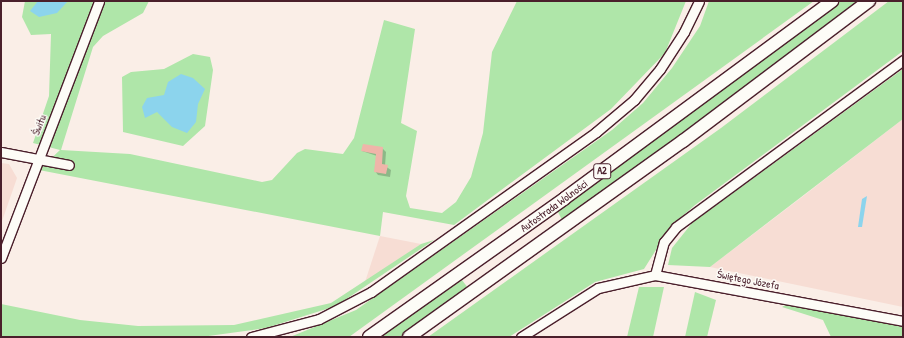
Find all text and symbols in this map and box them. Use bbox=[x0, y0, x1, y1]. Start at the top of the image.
street label: Świtu bbox=[29, 113, 49, 137]
road number: A2 bbox=[593, 163, 611, 179]
street label: Autostrada Wolności bbox=[518, 177, 590, 235]
street label: Świętego Józefa bbox=[716, 268, 780, 292]

